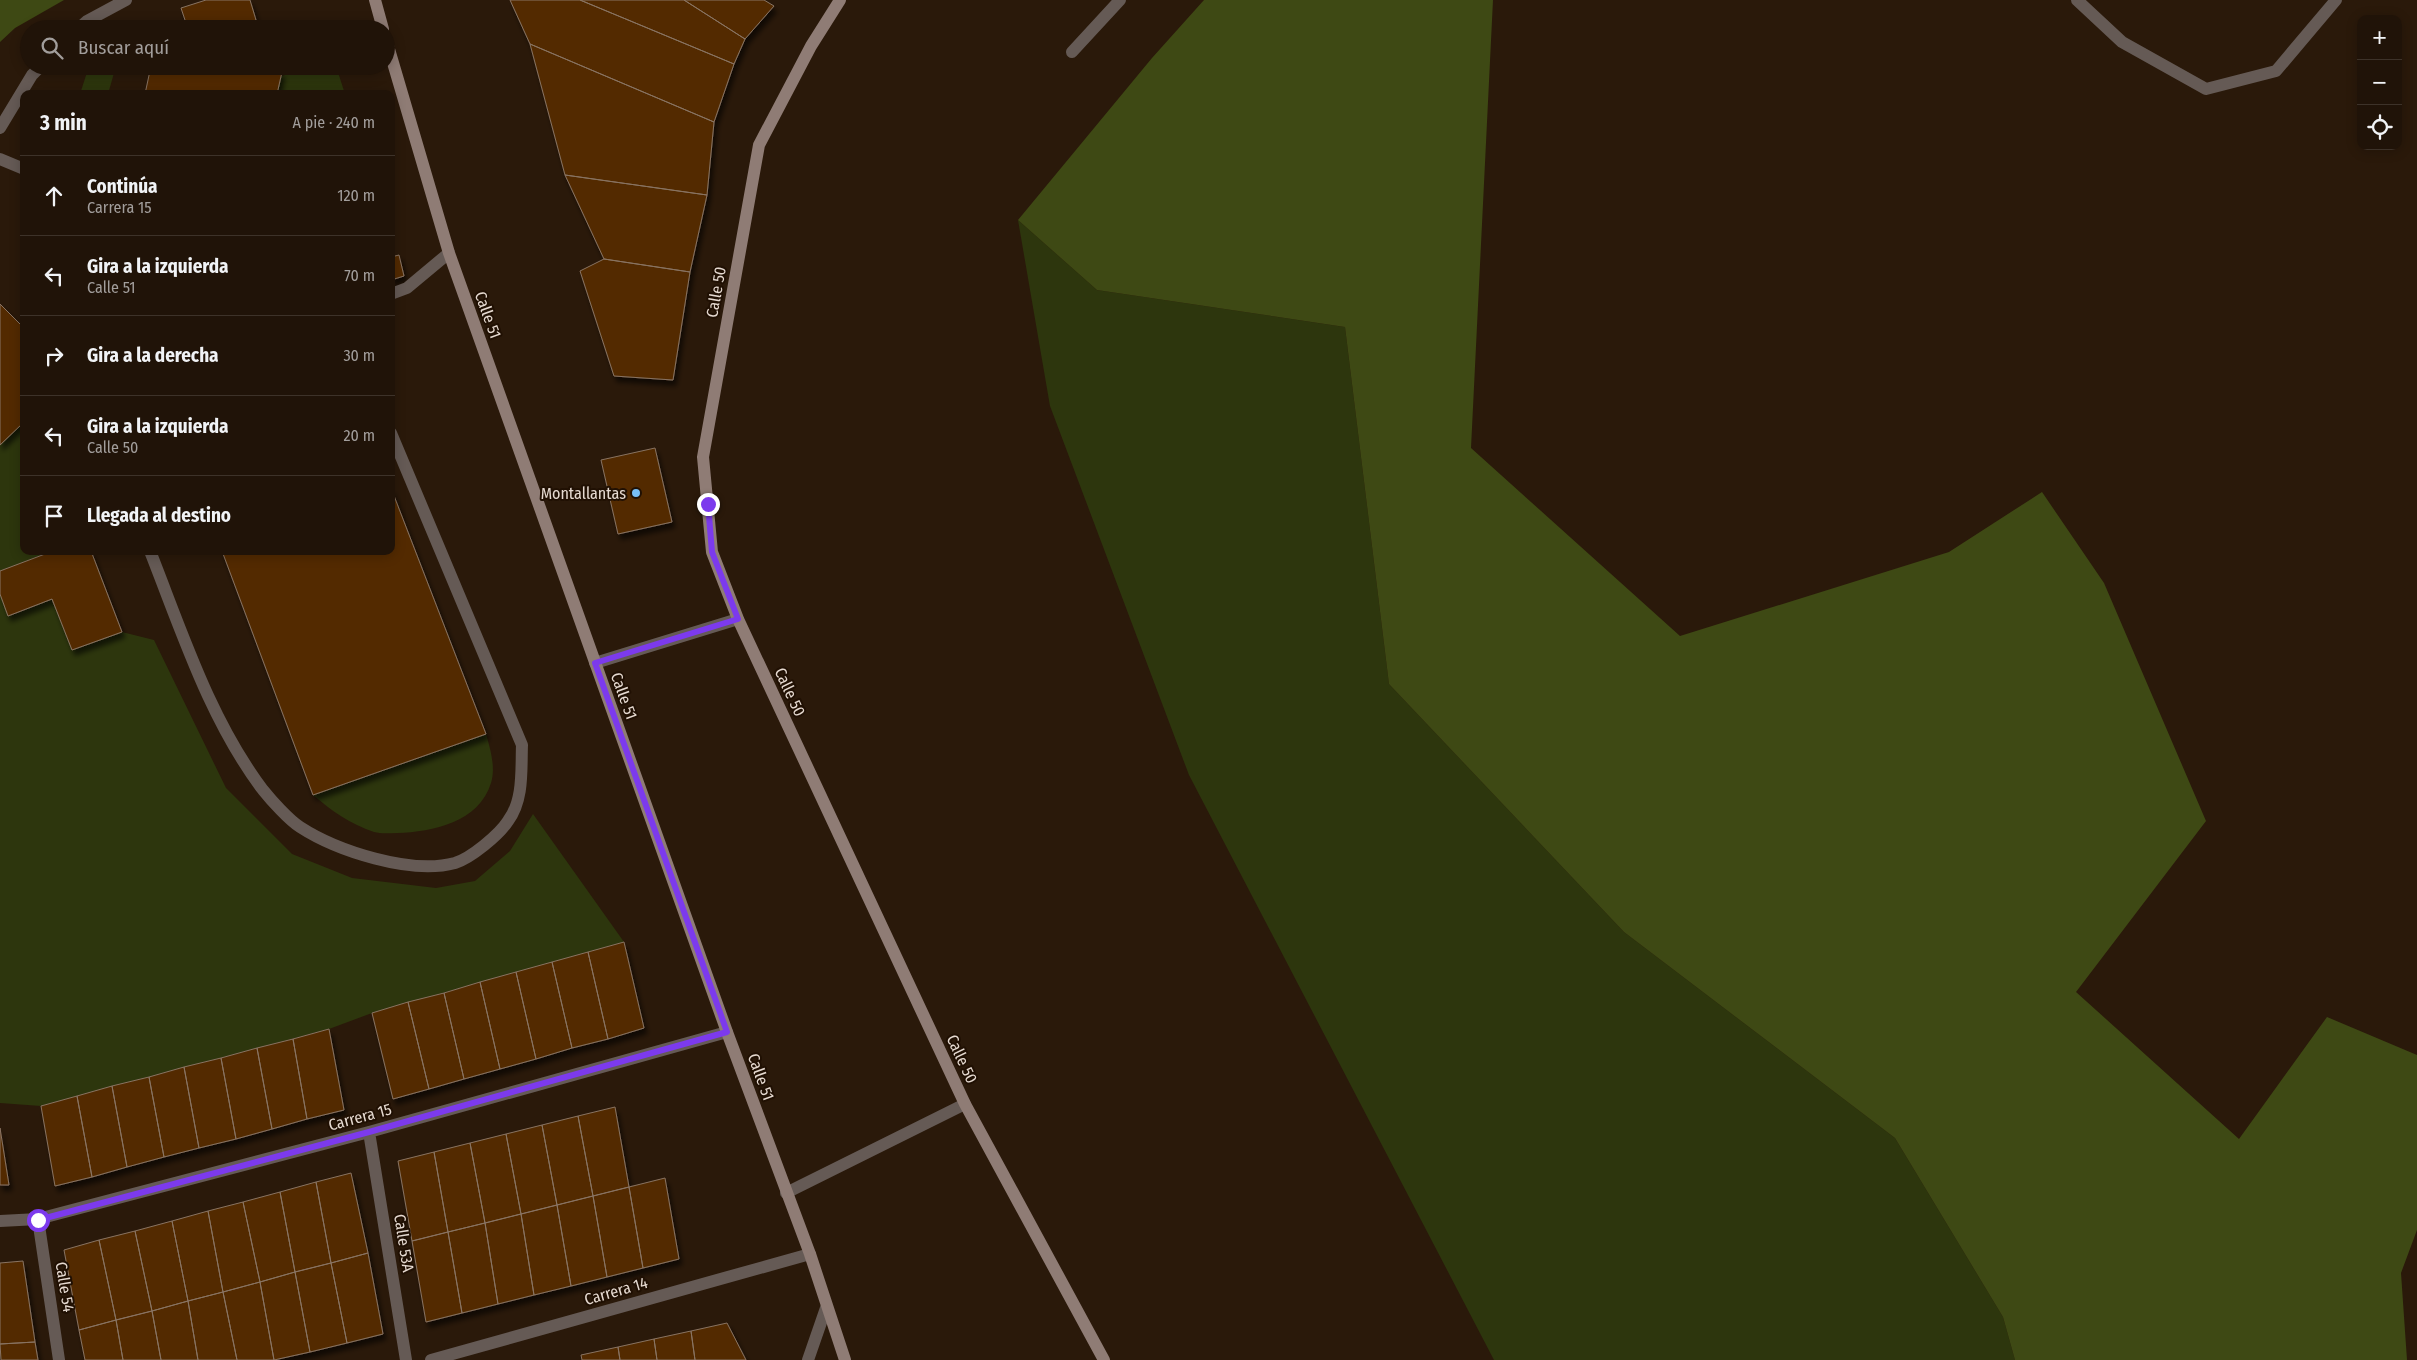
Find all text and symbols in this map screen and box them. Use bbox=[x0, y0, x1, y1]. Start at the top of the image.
map controls bbox=[2357, 15, 2402, 150]
button: + bbox=[2357, 15, 2402, 60]
search box bbox=[20, 20, 395, 75]
icon: search bbox=[38, 34, 66, 62]
text: Buscar aquí bbox=[78, 36, 169, 59]
button: − bbox=[2357, 60, 2402, 105]
button: locate bbox=[2357, 105, 2402, 150]
text: 3 min bbox=[40, 110, 87, 136]
text: A pie · 240 m bbox=[293, 113, 375, 132]
text: Continúa bbox=[87, 175, 158, 198]
icon: ahead bbox=[40, 182, 68, 210]
text: 120 m bbox=[337, 186, 375, 205]
text: Carrera 15 bbox=[87, 198, 152, 217]
text: Gira a la izquierda bbox=[87, 255, 229, 278]
icon: left bbox=[40, 262, 68, 290]
street label: Calle 50 bbox=[702, 265, 730, 319]
text: 70 m bbox=[344, 266, 375, 285]
text: Calle 51 bbox=[87, 278, 135, 297]
street label: Calle 51 bbox=[471, 289, 505, 341]
icon: right bbox=[40, 342, 68, 370]
text: Gira a la derecha bbox=[87, 344, 219, 367]
text: 30 m bbox=[343, 346, 375, 365]
text: Gira a la izquierda bbox=[87, 415, 229, 438]
icon: left bbox=[40, 422, 68, 450]
text: 20 m bbox=[344, 426, 375, 445]
text: Calle 50 bbox=[87, 438, 138, 457]
place label: Montallantas bbox=[541, 484, 626, 503]
marker: Montallantas bbox=[630, 487, 642, 499]
route end bbox=[697, 493, 720, 516]
icon: arrive bbox=[40, 502, 68, 530]
text: Llegada al destino bbox=[87, 504, 231, 527]
street label: Calle 50 bbox=[771, 665, 809, 719]
street label: Calle 51 bbox=[607, 670, 641, 722]
street label: Calle 50 bbox=[943, 1032, 981, 1086]
street label: Calle 51 bbox=[744, 1051, 778, 1103]
street label: Carrera 15 bbox=[326, 1099, 394, 1135]
route start bbox=[27, 1209, 50, 1232]
street label: Calle 53A bbox=[390, 1213, 418, 1274]
street label: Calle 54 bbox=[52, 1260, 78, 1314]
street label: Carrera 14 bbox=[582, 1273, 650, 1309]

